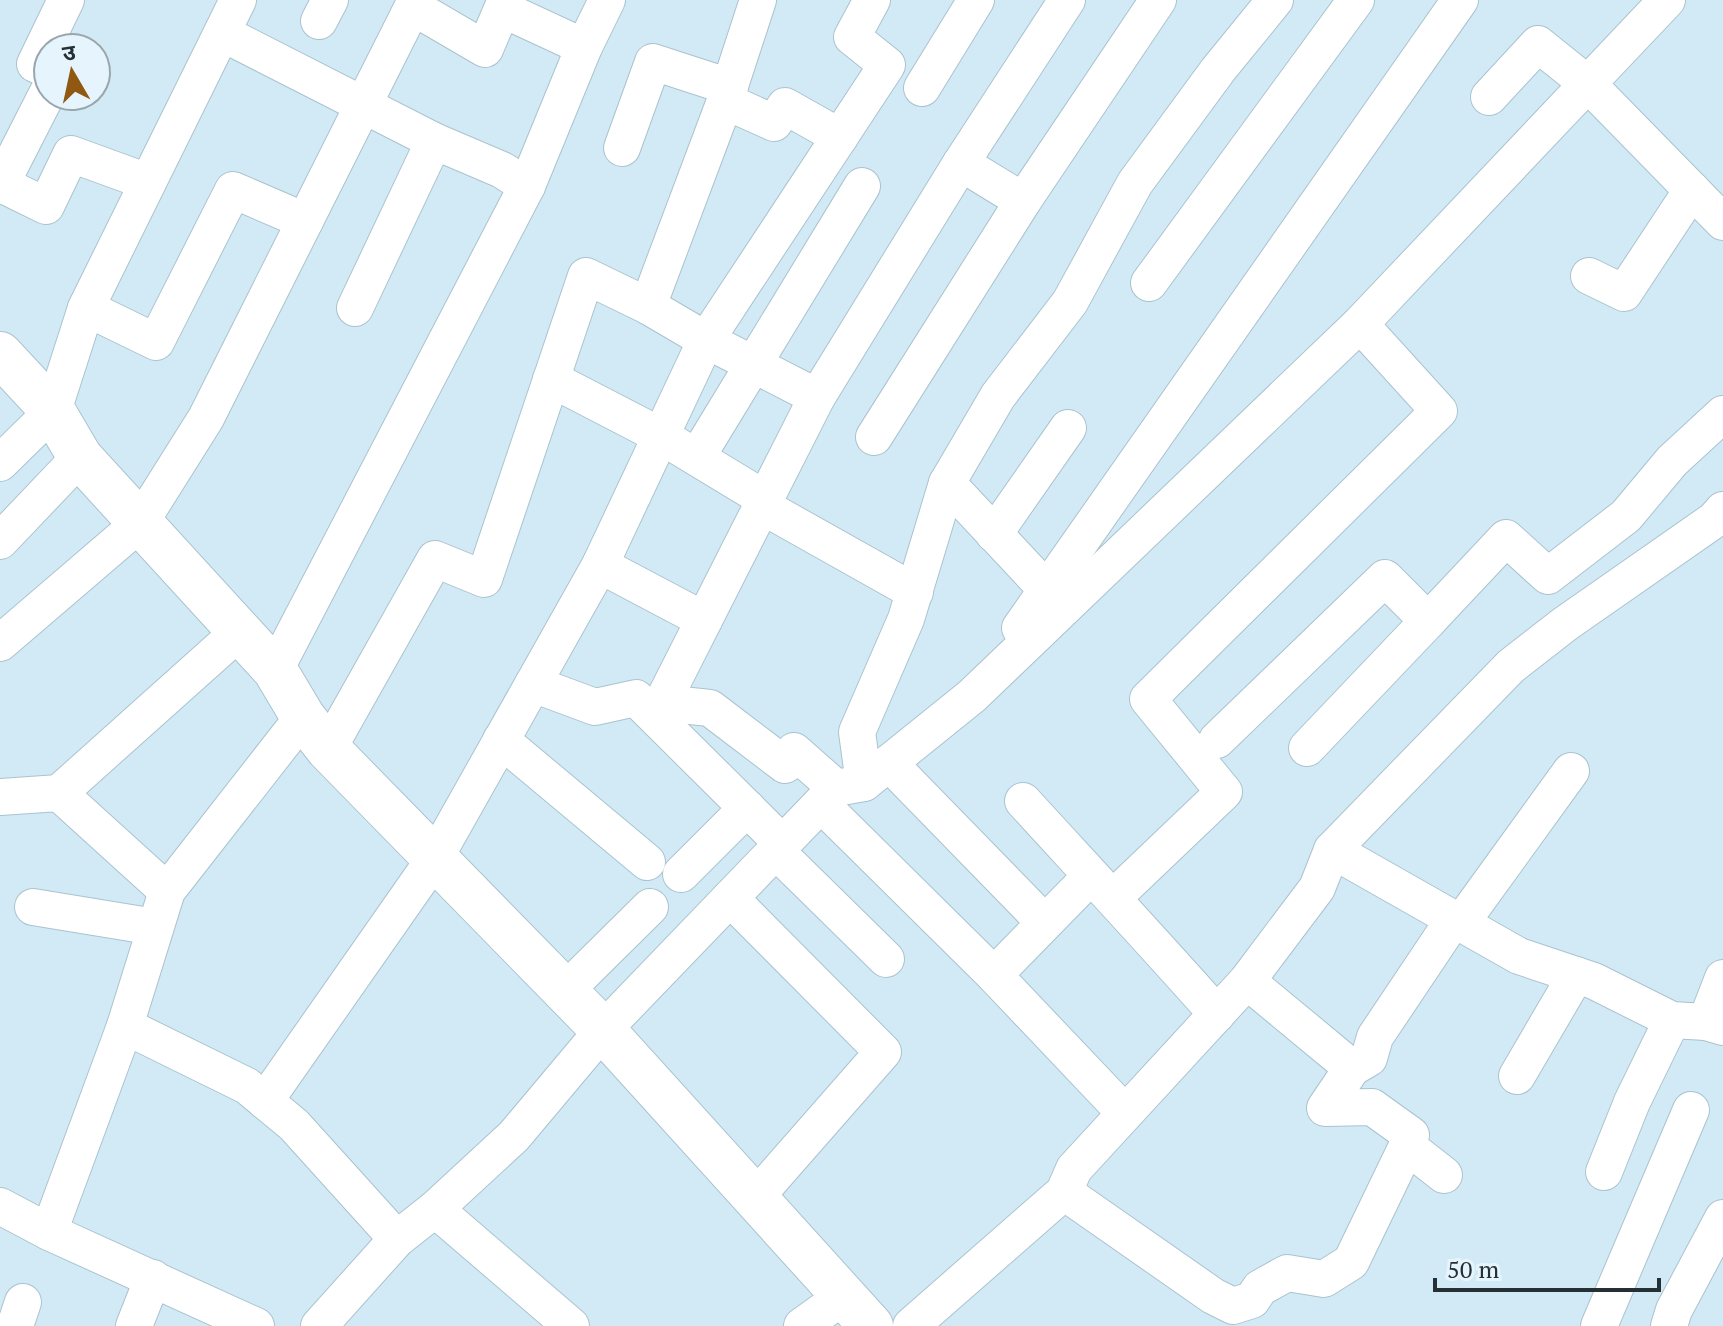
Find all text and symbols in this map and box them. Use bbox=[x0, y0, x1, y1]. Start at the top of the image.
north arrow bbox=[32, 32, 112, 112]
text: उ bbox=[60, 36, 79, 67]
scale bar bbox=[1435, 1242, 1659, 1292]
text: 50 m bbox=[1447, 1253, 1499, 1285]

